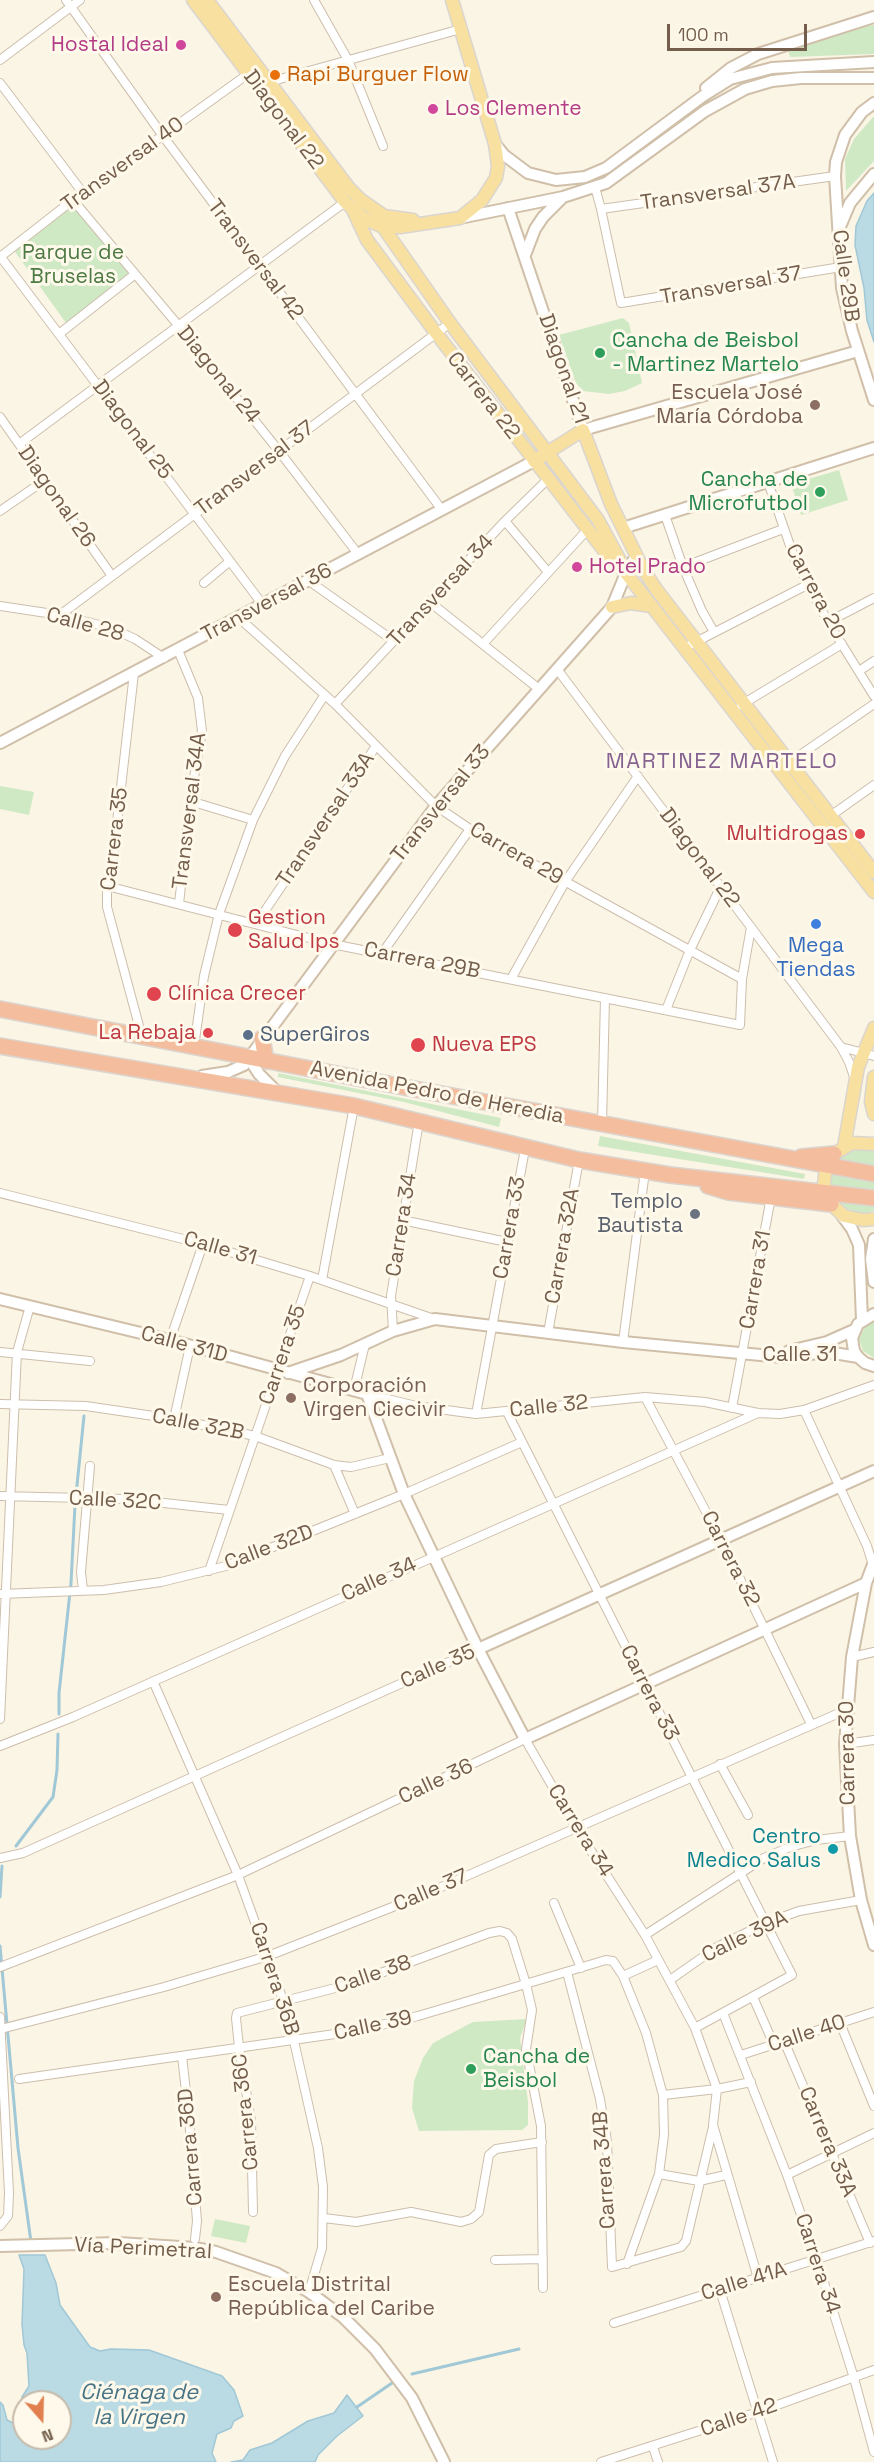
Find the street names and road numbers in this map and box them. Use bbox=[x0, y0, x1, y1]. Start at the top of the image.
street label: Diagonal 22 bbox=[237, 65, 329, 175]
street label: Transversal 40 bbox=[57, 112, 189, 218]
street label: Transversal 37A bbox=[639, 170, 797, 216]
street label: Transversal 42 bbox=[201, 195, 309, 325]
street label: Calle 29B bbox=[826, 228, 864, 324]
street label: Transversal 37 bbox=[658, 261, 804, 311]
street label: Diagonal 21 bbox=[532, 311, 594, 427]
street label: Diagonal 24 bbox=[171, 321, 265, 429]
street label: Carrera 22 bbox=[441, 347, 525, 445]
street label: Diagonal 25 bbox=[86, 375, 178, 485]
street label: Transversal 37 bbox=[190, 416, 320, 522]
street label: Diagonal 26 bbox=[12, 441, 100, 553]
street label: Transversal 34 bbox=[383, 530, 499, 652]
street label: Carrera 20 bbox=[779, 540, 851, 644]
street label: Transversal 36 bbox=[197, 558, 337, 648]
street label: Calle 28 bbox=[43, 603, 127, 647]
street label: Transversal 34A bbox=[168, 731, 212, 891]
street label: Transversal 33 bbox=[386, 740, 496, 868]
street label: Transversal 33A bbox=[272, 748, 380, 892]
street label: Carrera 35 bbox=[96, 786, 134, 892]
street label: Diagonal 22 bbox=[653, 803, 745, 913]
street label: Carrera 29 bbox=[465, 817, 567, 891]
street label: Carrera 29B bbox=[362, 937, 482, 985]
street label: Avenida Pedro de Heredia bbox=[308, 1056, 566, 1130]
street label: Carrera 34 bbox=[381, 1172, 423, 1278]
street label: Carrera 33 bbox=[489, 1175, 531, 1281]
street label: Carrera 32A bbox=[540, 1186, 586, 1306]
street label: Calle 31 bbox=[181, 1227, 259, 1271]
street label: Carrera 31 bbox=[735, 1229, 777, 1331]
street label: Carrera 35 bbox=[254, 1302, 312, 1408]
street label: Calle 31D bbox=[138, 1321, 230, 1369]
street label: Calle 31 bbox=[763, 1342, 837, 1368]
street label: Calle 32 bbox=[508, 1390, 590, 1424]
street label: Calle 32B bbox=[150, 1404, 246, 1446]
street label: Calle 32C bbox=[68, 1486, 162, 1516]
street label: Carrera 32 bbox=[695, 1507, 765, 1611]
street label: Calle 32D bbox=[221, 1520, 317, 1576]
street label: Calle 34 bbox=[338, 1552, 420, 1608]
street label: Calle 35 bbox=[397, 1639, 479, 1695]
street label: Carrera 33 bbox=[614, 1641, 684, 1745]
street label: Carrera 30 bbox=[834, 1700, 862, 1806]
street label: Calle 36 bbox=[395, 1754, 477, 1810]
street label: Carrera 34 bbox=[542, 1780, 618, 1882]
street label: Calle 37 bbox=[390, 1864, 472, 1918]
street label: Calle 39A bbox=[698, 1905, 792, 1969]
street label: Carrera 36B bbox=[244, 1919, 304, 2039]
street label: Calle 38 bbox=[331, 1950, 415, 2000]
street label: Calle 39 bbox=[332, 2005, 414, 2047]
street label: Calle 40 bbox=[765, 2010, 849, 2058]
street label: Carrera 36C bbox=[227, 2052, 265, 2172]
street label: Carrera 33A bbox=[793, 2083, 861, 2201]
street label: Carrera 36D bbox=[173, 2087, 209, 2207]
street label: Carrera 34B bbox=[588, 2110, 622, 2230]
street label: Carrera 34 bbox=[789, 2211, 845, 2317]
street label: Vía Perimetral bbox=[73, 2233, 213, 2265]
street label: Calle 41A bbox=[698, 2257, 790, 2307]
street label: Calle 42 bbox=[697, 2393, 781, 2443]

